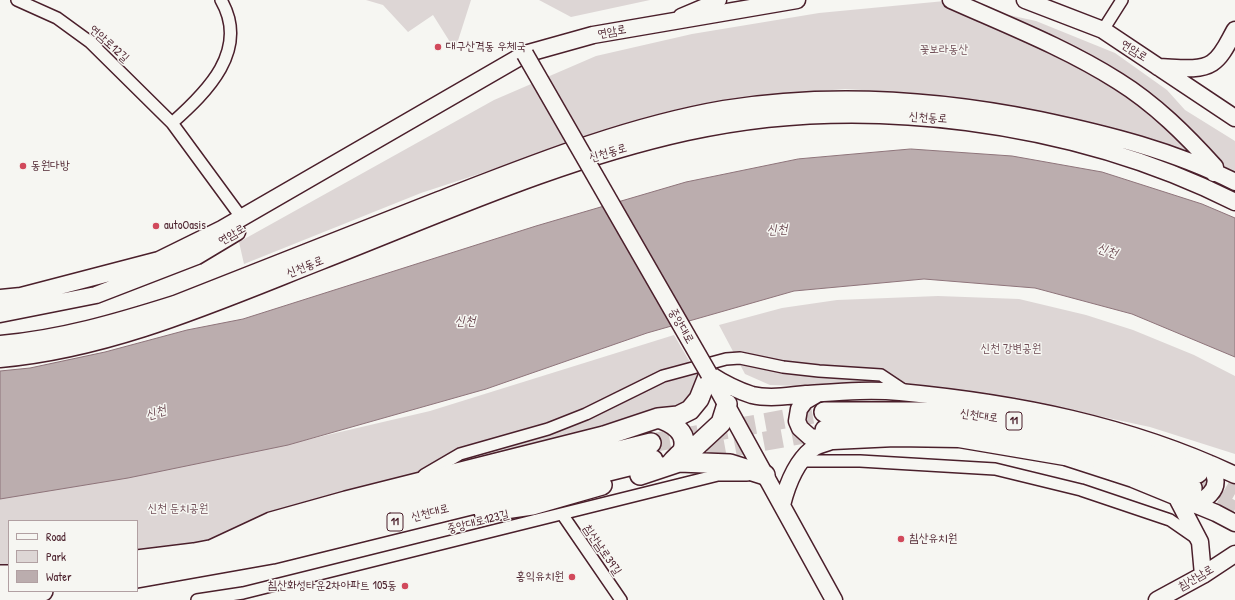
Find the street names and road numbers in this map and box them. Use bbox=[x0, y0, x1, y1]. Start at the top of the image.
street label: 연암로12길 bbox=[86, 22, 132, 66]
street label: 연암로 bbox=[596, 22, 628, 42]
street label: 연암로 bbox=[1118, 37, 1150, 65]
street label: 신천동로 bbox=[908, 109, 948, 127]
street label: 신천동로 bbox=[587, 141, 629, 165]
street label: 연암로 bbox=[216, 222, 248, 248]
street label: 신천동로 bbox=[284, 253, 326, 281]
street label: 중앙대로 bbox=[665, 306, 697, 346]
street label: 신천대로 bbox=[959, 406, 999, 426]
road number: 11 bbox=[1006, 412, 1022, 430]
street label: 신천대로 bbox=[410, 501, 450, 525]
street label: 중앙대로123길 bbox=[445, 507, 511, 537]
road number: 11 bbox=[387, 513, 403, 531]
street label: 침산남로39길 bbox=[580, 522, 624, 578]
street label: 침산남로 bbox=[1176, 562, 1216, 594]

